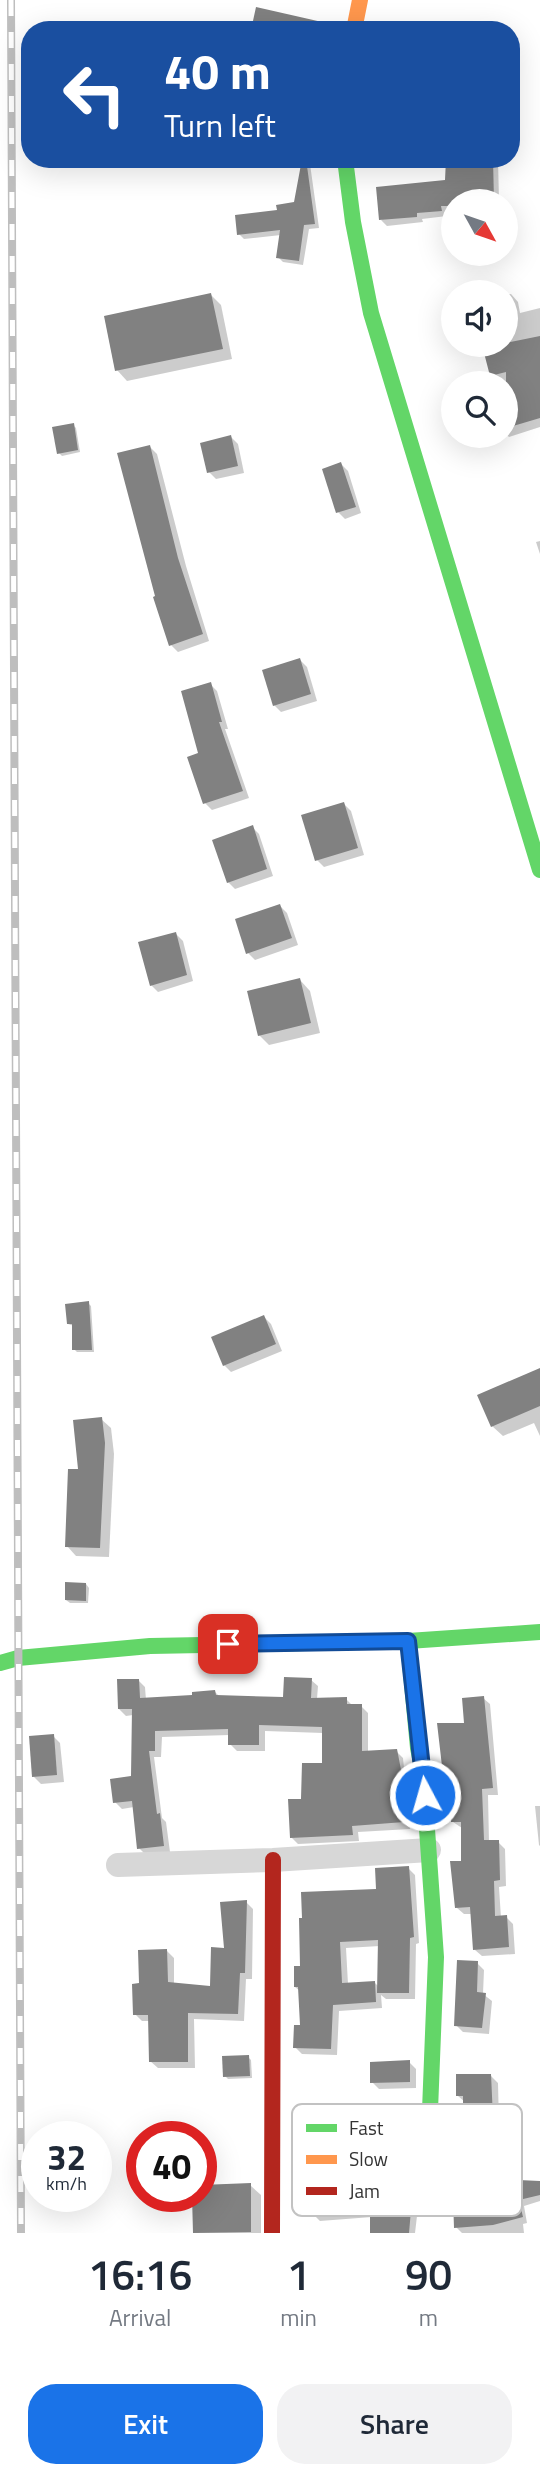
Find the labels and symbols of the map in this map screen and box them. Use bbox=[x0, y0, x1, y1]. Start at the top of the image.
north arrow bbox=[441, 189, 518, 266]
pin bbox=[198, 1614, 258, 1674]
position arrow bbox=[388, 1758, 462, 1832]
legend bbox=[292, 2104, 522, 2216]
text: Fast bbox=[349, 2113, 384, 2142]
speed limit sign: 40 bbox=[126, 2121, 217, 2212]
text: Slow bbox=[349, 2144, 388, 2173]
text: Jam bbox=[349, 2176, 380, 2205]

